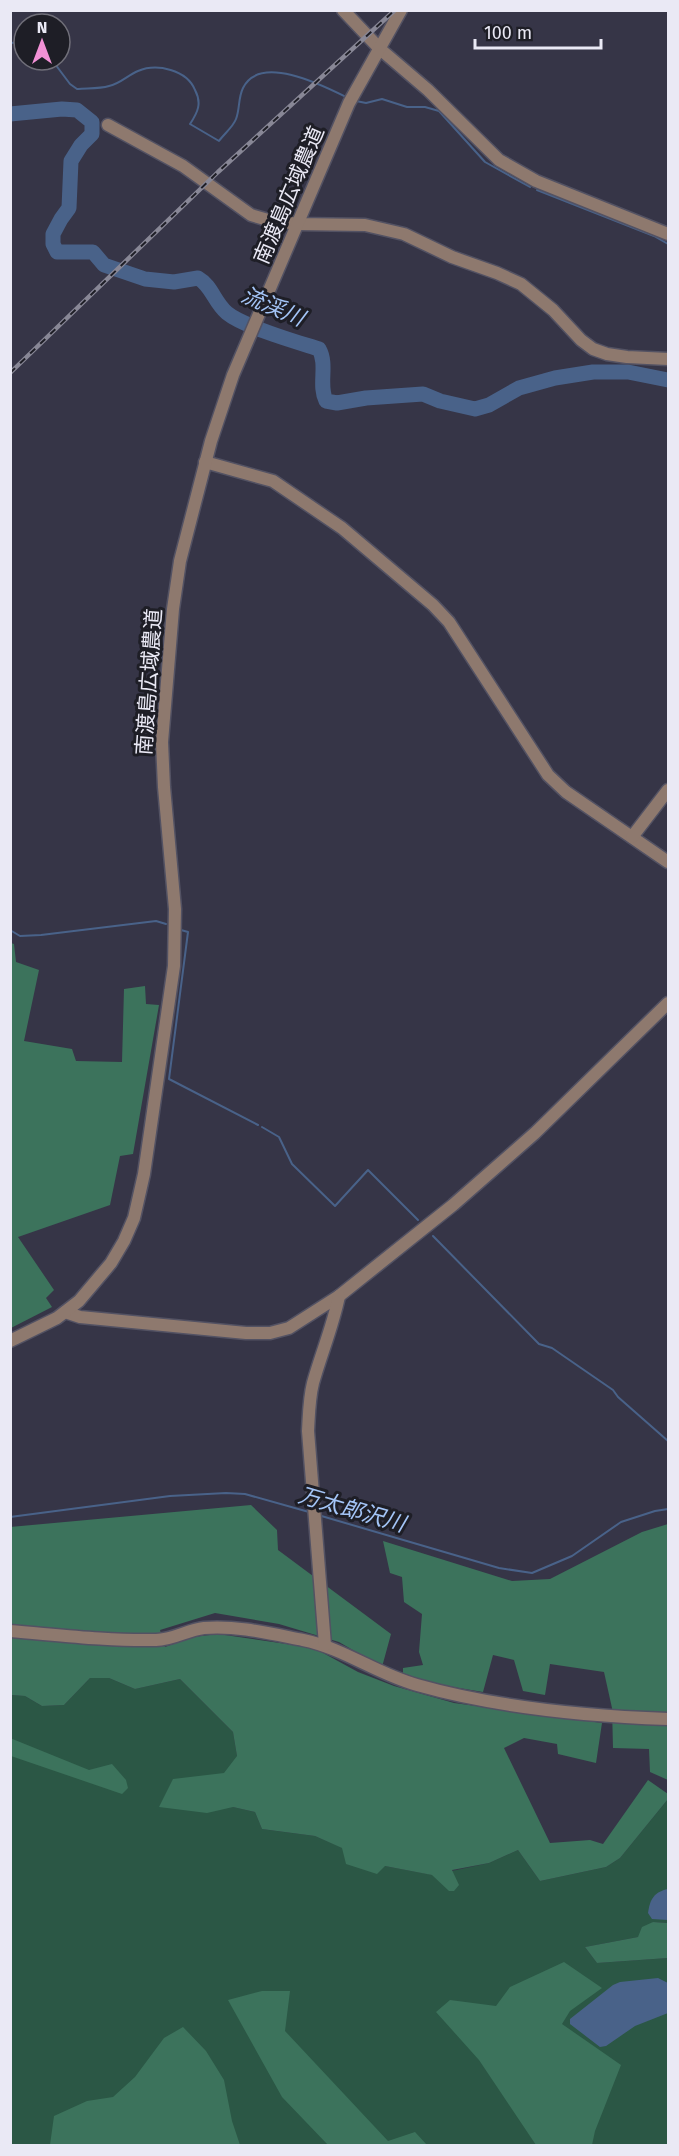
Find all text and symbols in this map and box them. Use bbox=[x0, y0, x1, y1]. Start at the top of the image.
north arrow bbox=[12, 12, 72, 72]
scale bar bbox=[475, 12, 601, 50]
text: N bbox=[37, 18, 47, 37]
text: 100 m bbox=[484, 22, 532, 44]
street label: 南渡島広域農道 bbox=[248, 122, 330, 268]
water label: 流渓川 bbox=[237, 281, 310, 333]
street label: 南渡島広域農道 bbox=[131, 608, 167, 756]
water label: 万太郎沢川 bbox=[295, 1481, 410, 1538]

